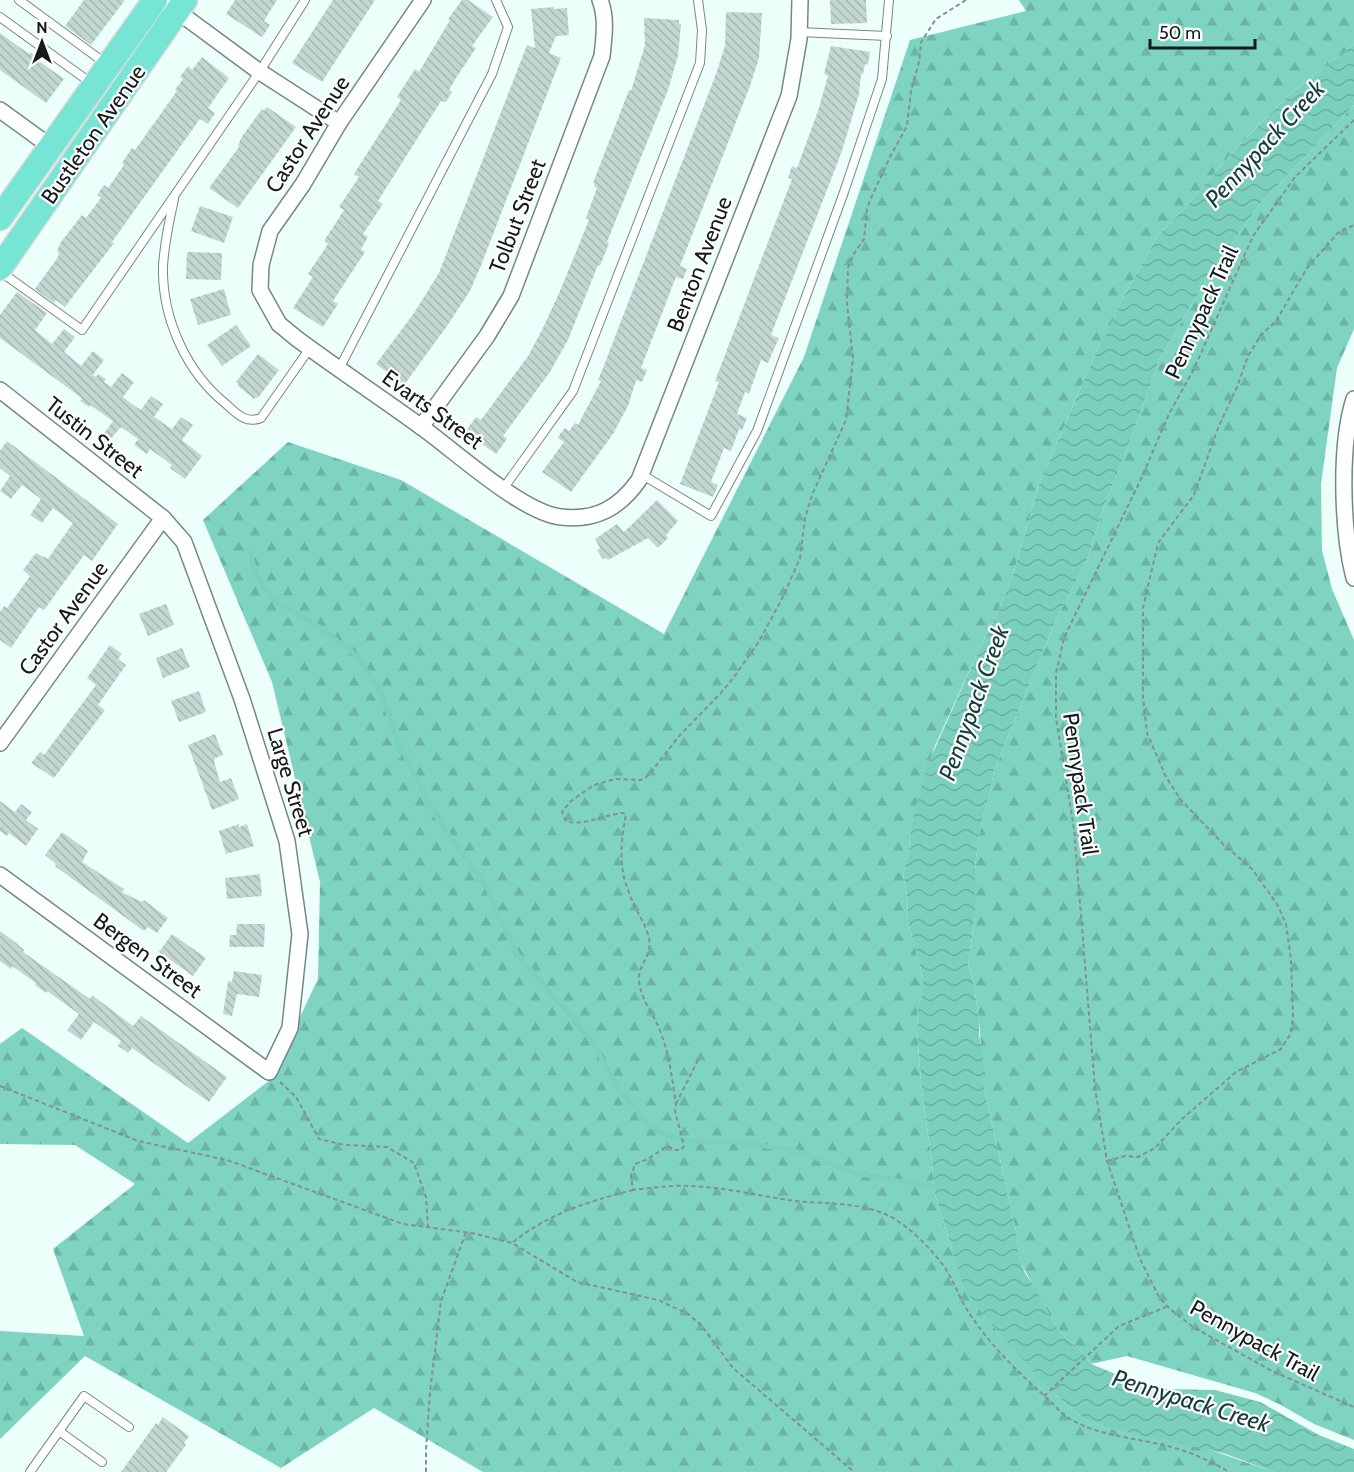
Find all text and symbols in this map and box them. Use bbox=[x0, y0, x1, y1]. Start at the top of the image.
north arrow bbox=[12, 12, 72, 72]
scale bar bbox=[1150, 12, 1255, 50]
text: N bbox=[36, 18, 48, 37]
text: 50 m bbox=[1159, 22, 1201, 44]
street label: Bustleton Avenue bbox=[35, 59, 151, 209]
street label: Castor Avenue bbox=[260, 71, 355, 198]
water label: Pennypack Creek bbox=[1199, 74, 1331, 213]
street label: Tolbut Street bbox=[483, 155, 552, 277]
street label: Benton Avenue bbox=[661, 193, 738, 336]
street label: Pennypack Trail bbox=[1159, 241, 1244, 383]
street label: Evarts Street bbox=[377, 364, 489, 455]
street label: Tustin Street bbox=[41, 391, 149, 484]
street label: Castor Avenue bbox=[13, 556, 114, 681]
water label: Pennypack Creek bbox=[932, 621, 1015, 784]
street label: Pennypack Trail bbox=[1057, 711, 1104, 858]
street label: Large Street bbox=[261, 725, 320, 840]
street label: Bergen Street bbox=[88, 907, 208, 1004]
street label: Pennypack Trail bbox=[1185, 1294, 1325, 1387]
water label: Pennypack Creek bbox=[1109, 1363, 1274, 1438]

